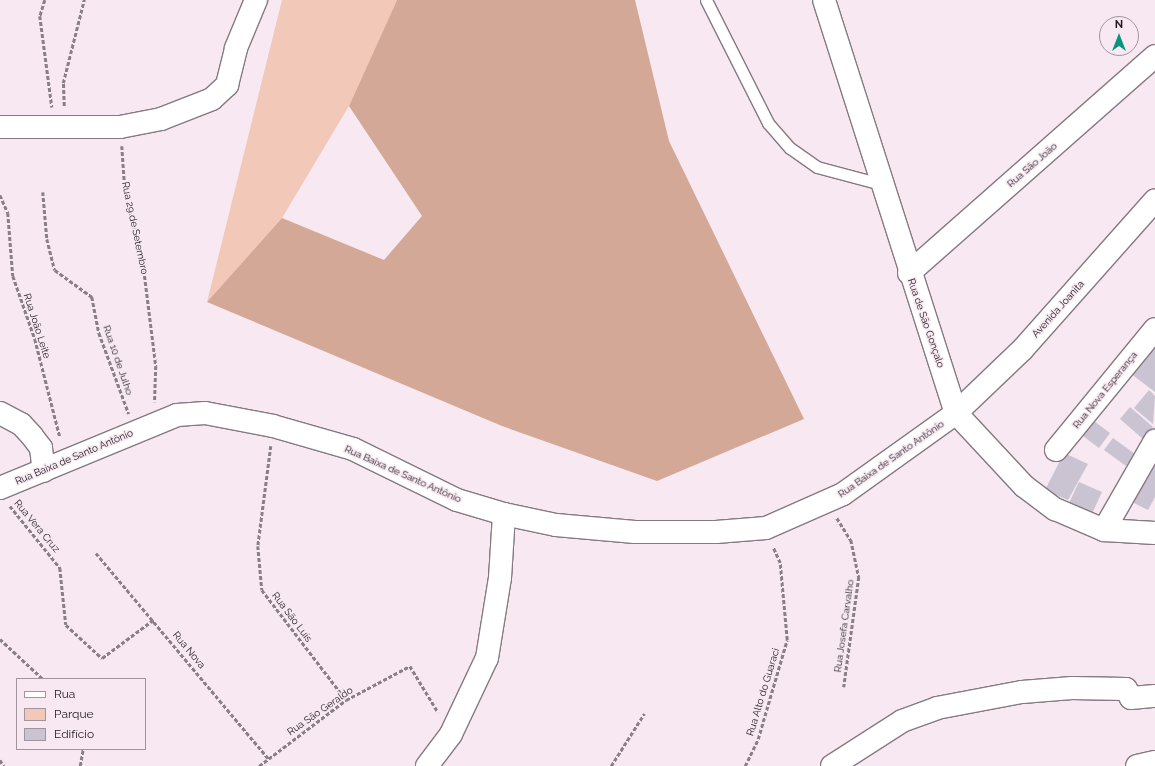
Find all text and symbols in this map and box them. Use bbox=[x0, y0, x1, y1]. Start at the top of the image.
north arrow bbox=[1099, 16, 1139, 56]
text: N bbox=[1115, 18, 1123, 31]
street label: Rua São João bbox=[1004, 140, 1060, 190]
street label: Rua 29 de Setembro bbox=[119, 181, 151, 275]
street label: Rua de São Gonçalo bbox=[905, 277, 947, 369]
street label: Avenida Joanita bbox=[1029, 278, 1087, 340]
street label: Rua João Leite bbox=[21, 292, 53, 360]
street label: Rua 10 de Julho bbox=[100, 323, 136, 397]
street label: Rua Nova Esperança bbox=[1070, 349, 1140, 431]
street label: Rua Baixa de Santo Antônio bbox=[836, 418, 946, 500]
street label: Rua Baixa de Santo Antônio bbox=[13, 427, 135, 487]
street label: Rua Baixa de Santo Antônio bbox=[343, 443, 463, 505]
street label: Rua Vera Cruz bbox=[11, 497, 63, 555]
street label: Rua Josefa Carvalho bbox=[832, 579, 856, 673]
street label: Rua São Luís bbox=[269, 590, 315, 644]
street label: Rua Nova bbox=[170, 629, 208, 671]
street label: Rua Alto do Guaraci bbox=[744, 646, 782, 738]
legend bbox=[16, 678, 146, 750]
street label: Rua São Geraldo bbox=[285, 684, 355, 738]
text: Rua bbox=[54, 687, 75, 701]
text: Parque bbox=[54, 707, 94, 721]
text: Edifício bbox=[54, 727, 94, 741]

